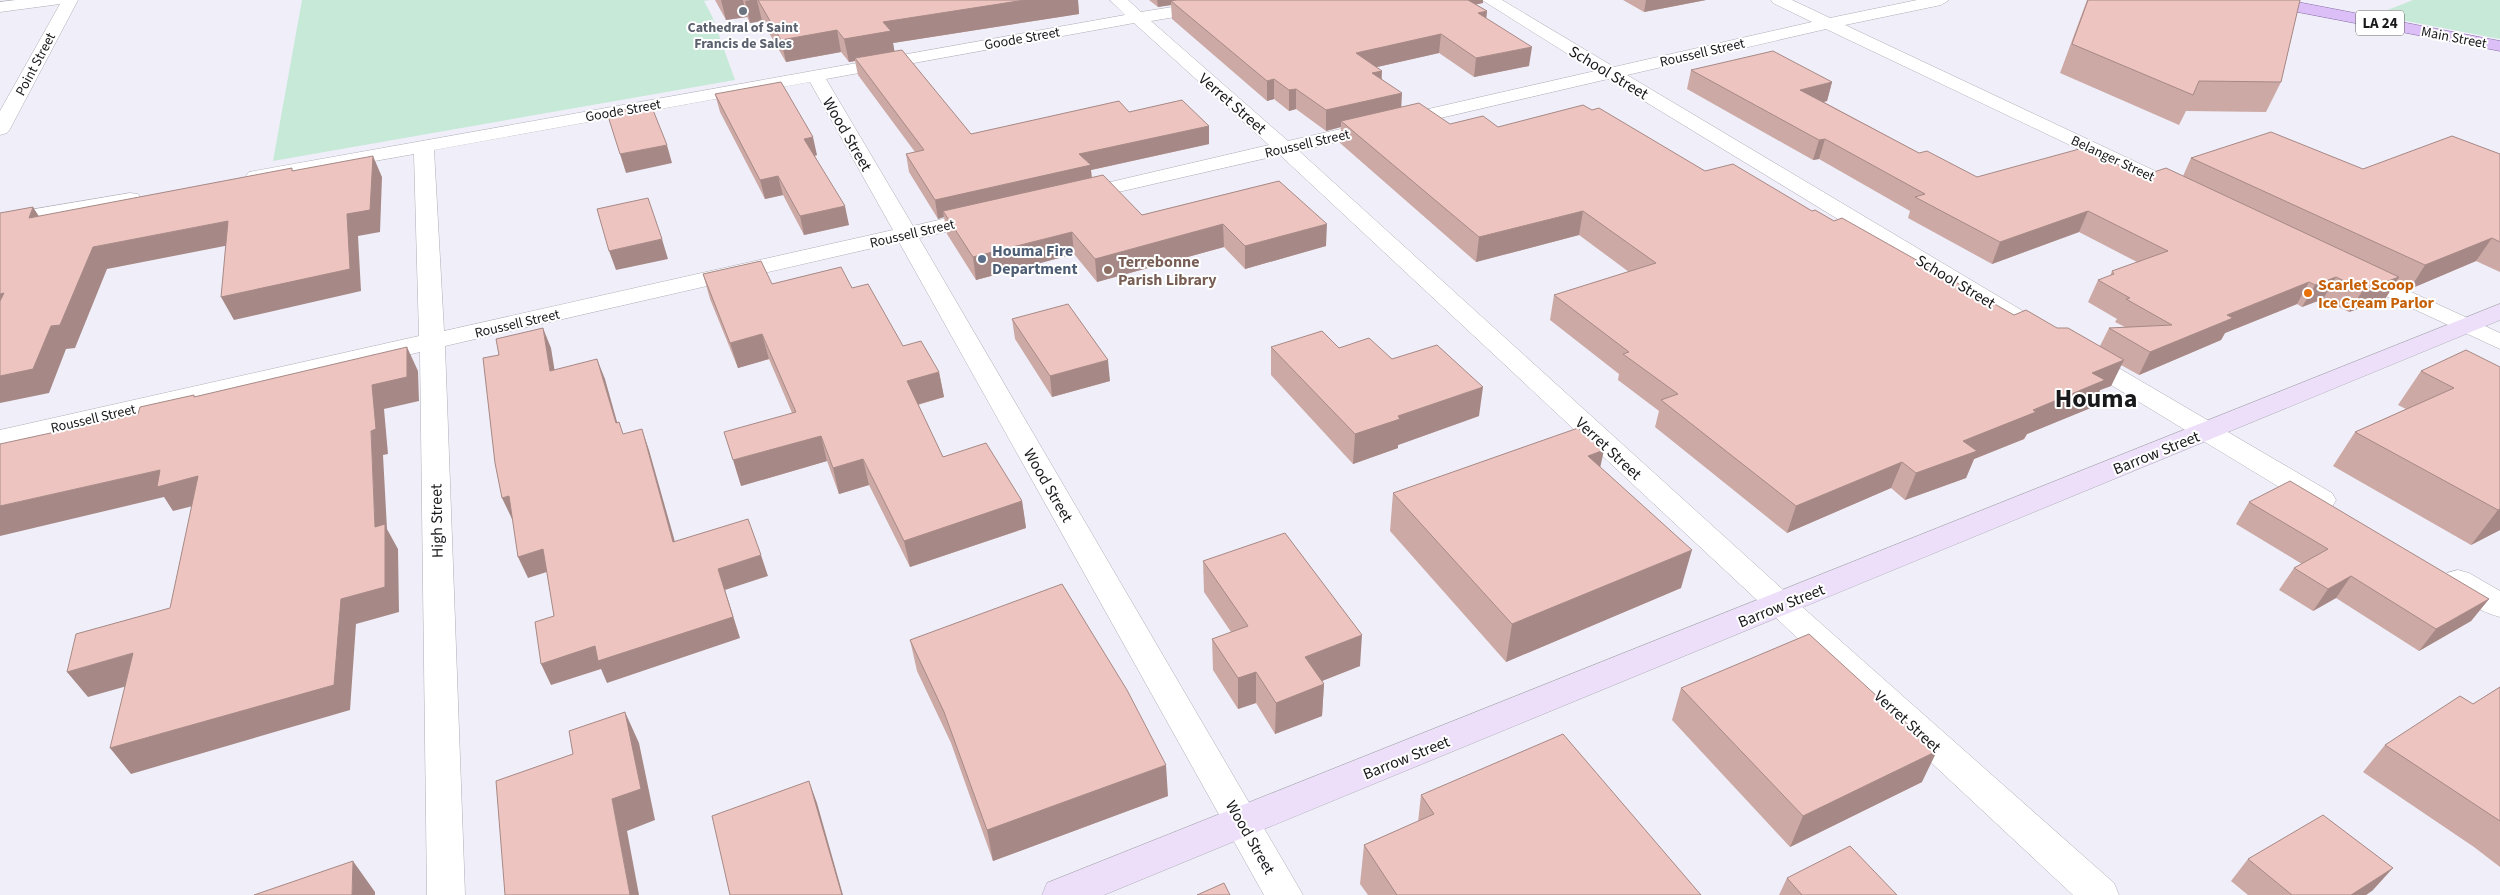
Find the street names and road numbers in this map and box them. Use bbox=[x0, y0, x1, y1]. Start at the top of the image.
road number: LA 24 bbox=[2356, 10, 2404, 36]
street label: Goode Street bbox=[983, 22, 1062, 55]
street label: Main Street bbox=[2419, 22, 2488, 54]
street label: Point Street bbox=[11, 29, 61, 100]
street label: Roussell Street bbox=[1658, 33, 1747, 72]
street label: School Street bbox=[1565, 40, 1653, 106]
street label: Verret Street bbox=[1194, 68, 1271, 140]
street label: Wood Street bbox=[817, 93, 877, 176]
street label: Goode Street bbox=[584, 94, 663, 127]
street label: Roussell Street bbox=[1263, 124, 1352, 163]
street label: Belanger Street bbox=[2068, 131, 2158, 187]
street label: Roussell Street bbox=[868, 214, 957, 253]
street label: School Street bbox=[1912, 249, 2000, 315]
street label: Roussell Street bbox=[473, 304, 562, 343]
street label: Roussell Street bbox=[49, 399, 138, 438]
street label: Verret Street bbox=[1570, 412, 1647, 486]
street label: Barrow Street bbox=[2110, 425, 2204, 480]
street label: Wood Street bbox=[1018, 444, 1078, 527]
street label: High Street bbox=[425, 483, 449, 558]
street label: Barrow Street bbox=[1735, 578, 1829, 633]
street label: Verret Street bbox=[1869, 686, 1946, 758]
street label: Barrow Street bbox=[1360, 730, 1454, 785]
street label: Wood Street bbox=[1220, 796, 1280, 879]

